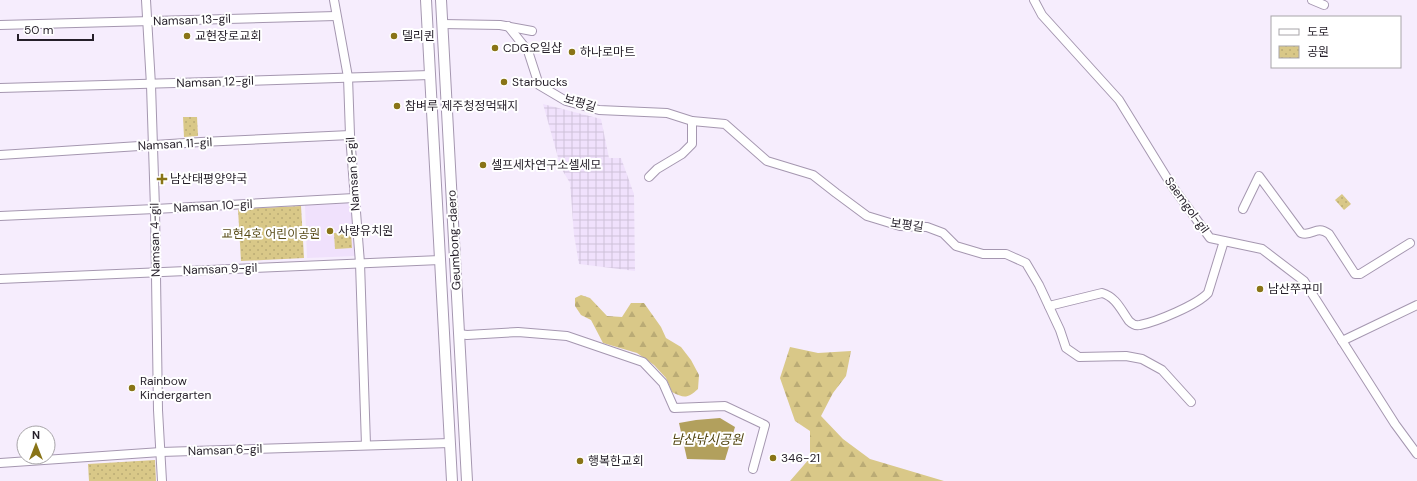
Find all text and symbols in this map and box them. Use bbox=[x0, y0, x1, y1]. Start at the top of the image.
street label: Namsan 13-gil bbox=[153, 11, 231, 29]
scale bar bbox=[18, 16, 93, 42]
legend bbox=[1271, 16, 1401, 68]
text: 50 m bbox=[24, 22, 53, 38]
text: 도로 bbox=[1307, 24, 1329, 40]
place label: 교현장로교회 bbox=[195, 28, 261, 44]
place label: 델리퀸 bbox=[402, 28, 435, 44]
marker: 교현장로교회 bbox=[182, 31, 192, 41]
marker: 델리퀸 bbox=[389, 31, 399, 41]
place label: CDG오일샵 bbox=[503, 40, 562, 56]
marker: CDG오일샵 bbox=[490, 43, 500, 53]
place label: 하나로마트 bbox=[580, 44, 635, 60]
text: 공원 bbox=[1307, 44, 1329, 60]
marker: 하나로마트 bbox=[567, 47, 577, 57]
street label: Namsan 12-gil bbox=[176, 73, 254, 91]
place label: Starbucks bbox=[512, 74, 568, 90]
marker: Starbucks bbox=[499, 77, 509, 87]
street label: 보평길 bbox=[562, 91, 598, 115]
place label: 참벼루 제주청정먹돼지 bbox=[405, 98, 519, 114]
marker: 참벼루 제주청정먹돼지 bbox=[392, 101, 402, 111]
street label: Namsan 11-gil bbox=[137, 134, 213, 154]
street label: Namsan 8-gil bbox=[342, 136, 364, 212]
place label: 셀프세차연구소셀세모 bbox=[491, 157, 601, 173]
marker: 셀프세차연구소셀세모 bbox=[478, 160, 488, 170]
place label: 남산태평양약국 bbox=[170, 171, 247, 187]
marker: 남산태평양약국 bbox=[157, 174, 167, 184]
street label: Saemgol-gil bbox=[1161, 174, 1213, 236]
street label: Geumbong-daero bbox=[443, 189, 465, 291]
street label: Namsan 10-gil bbox=[173, 196, 253, 216]
street label: Namsan 4-gil bbox=[146, 203, 164, 277]
street label: 보평길 bbox=[889, 215, 925, 235]
place label: 사랑유치원 bbox=[338, 223, 393, 239]
park label: 교현4호 어린이공원 bbox=[222, 226, 320, 242]
marker: 사랑유치원 bbox=[325, 226, 335, 236]
street label: Namsan 9-gil bbox=[183, 260, 257, 278]
place label: 남산쭈꾸미 bbox=[1268, 281, 1323, 297]
marker: 남산쭈꾸미 bbox=[1255, 284, 1265, 294]
place label: Rainbow Kindergarten bbox=[140, 373, 211, 403]
marker: Rainbow Kindergarten bbox=[127, 383, 137, 393]
north arrow bbox=[16, 425, 56, 465]
text: N bbox=[32, 428, 40, 442]
water label: 남산낚시공원 bbox=[671, 431, 744, 448]
street label: Namsan 6-gil bbox=[188, 441, 262, 459]
place label: 346-21 bbox=[781, 450, 820, 466]
place label: 행복한교회 bbox=[588, 453, 643, 469]
marker: 346-21 bbox=[768, 453, 778, 463]
marker: 행복한교회 bbox=[575, 456, 585, 466]

